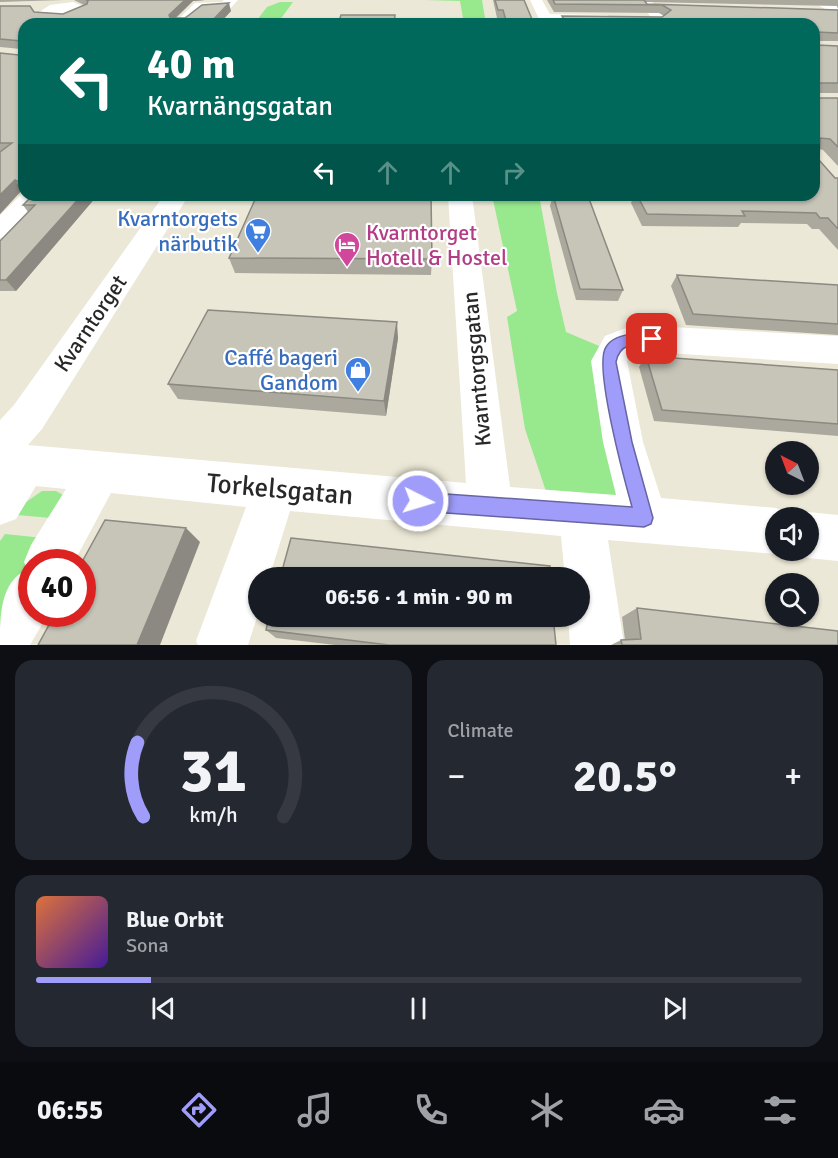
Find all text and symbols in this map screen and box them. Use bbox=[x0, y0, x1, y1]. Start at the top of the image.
text: 40 m bbox=[147, 39, 236, 90]
icon: left bbox=[48, 42, 126, 120]
text: Kvarnängsgatan bbox=[147, 90, 333, 123]
icon: left bbox=[308, 156, 341, 189]
icon: ahead bbox=[371, 156, 404, 189]
icon: ahead bbox=[434, 156, 467, 189]
icon: right bbox=[497, 156, 530, 189]
place label: Kvarntorgets närbutik bbox=[117, 205, 238, 257]
supermarket icon: Kvarntorgets närbutik bbox=[243, 216, 273, 254]
place label: Kvarntorget Hotell & Hostel bbox=[366, 219, 508, 271]
hotel icon: Kvarntorget Hotell & Hostel bbox=[332, 230, 362, 268]
street label: Kvarntorget bbox=[48, 269, 133, 377]
street label: Kvarntorgsgatan bbox=[456, 290, 497, 447]
pin bbox=[626, 313, 677, 364]
icon: arrive bbox=[635, 322, 668, 355]
place label: Caffé bageri Gandom bbox=[224, 344, 338, 396]
shop icon: Caffé bageri Gandom bbox=[343, 355, 373, 393]
north arrow bbox=[765, 441, 819, 495]
map controls bbox=[765, 441, 819, 627]
street label: Torkelsgatan bbox=[205, 467, 355, 512]
position arrow bbox=[386, 469, 450, 533]
button: sound bbox=[765, 507, 819, 561]
speed limit sign: 40 bbox=[18, 549, 96, 627]
button: search bbox=[765, 573, 819, 627]
text: 06:56 · 1 min · 90 m bbox=[325, 583, 513, 610]
text: Climate bbox=[448, 718, 513, 743]
text: 31 bbox=[180, 732, 247, 809]
text: 20.5° bbox=[573, 749, 677, 804]
text: − bbox=[448, 756, 465, 797]
text: + bbox=[784, 756, 802, 797]
text: km/h bbox=[189, 802, 238, 828]
text: Blue Orbit bbox=[126, 906, 224, 933]
text: Sona bbox=[126, 933, 169, 958]
icon: previous bbox=[147, 992, 180, 1025]
icon: pause bbox=[402, 992, 435, 1025]
icon: next bbox=[658, 992, 691, 1025]
icon: directions bbox=[178, 1089, 220, 1131]
icon: music bbox=[294, 1089, 336, 1131]
icon: phone bbox=[410, 1089, 452, 1131]
icon: climate bbox=[526, 1089, 568, 1131]
icon: car bbox=[643, 1089, 685, 1131]
icon: filters bbox=[759, 1089, 801, 1131]
text: 06:55 bbox=[37, 1094, 103, 1127]

